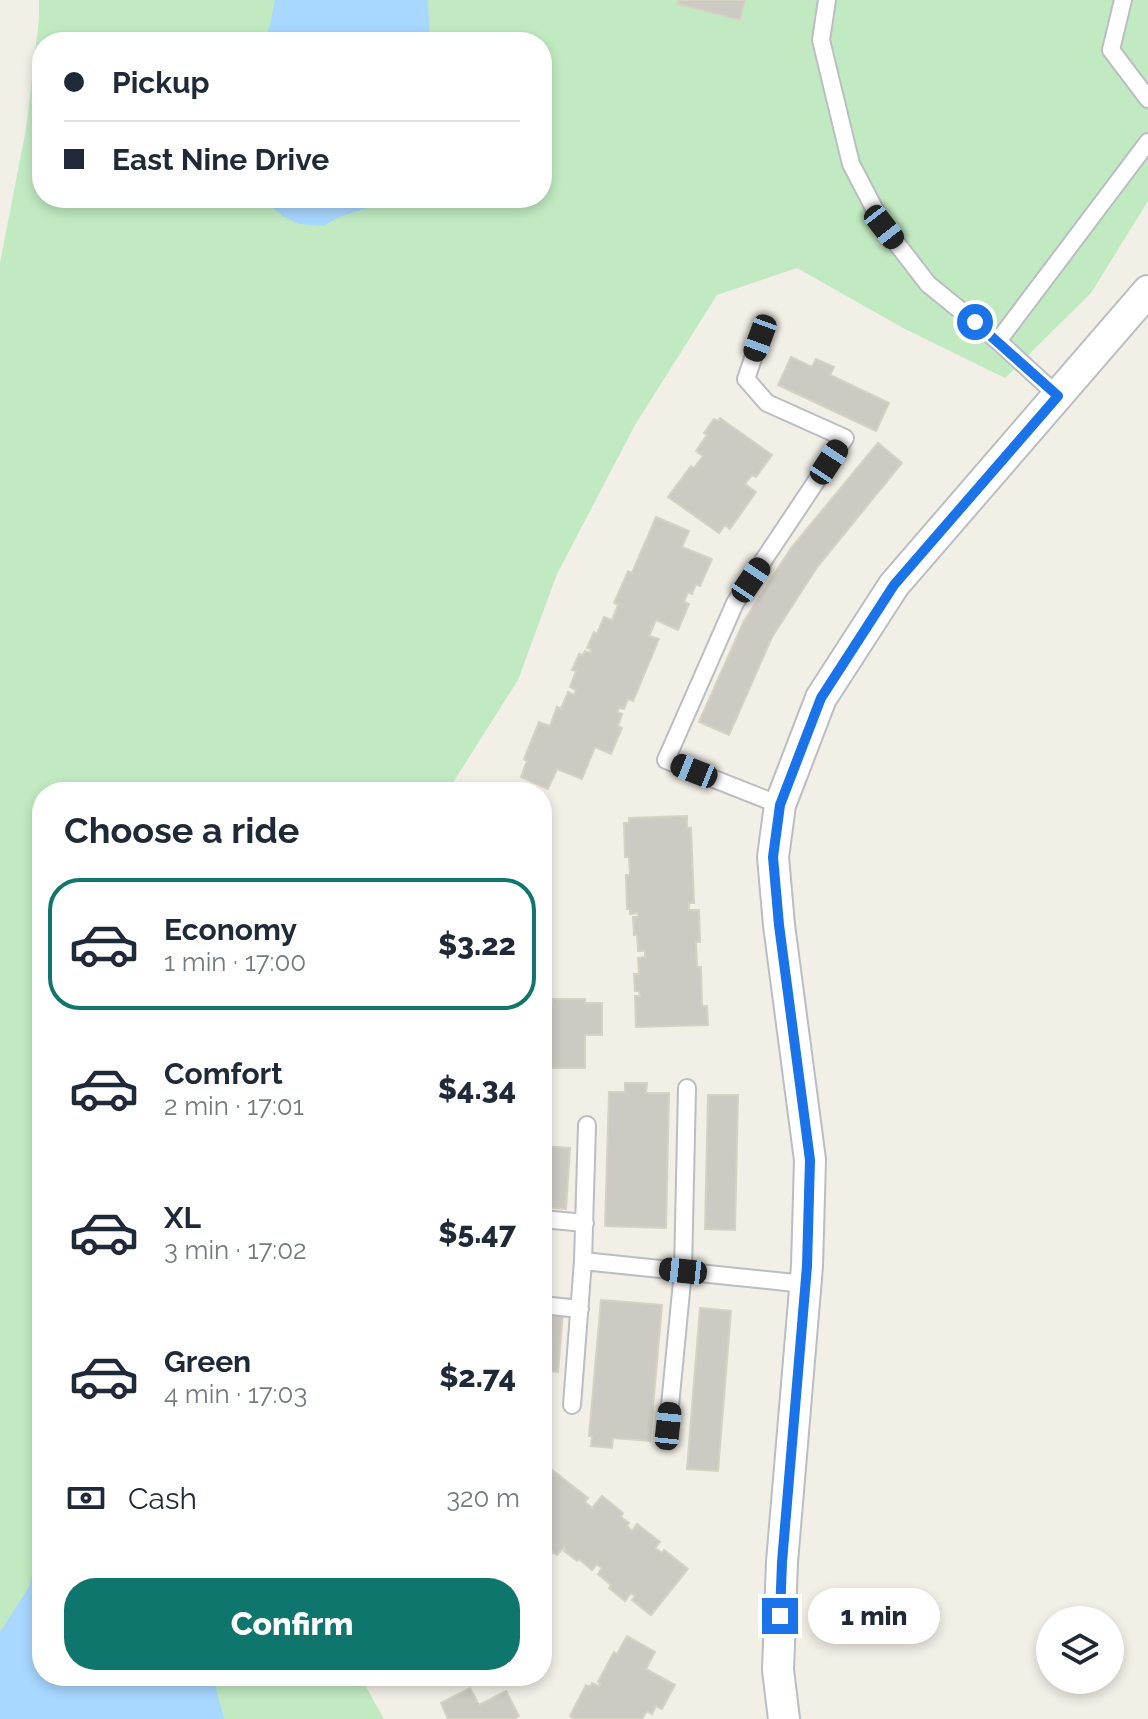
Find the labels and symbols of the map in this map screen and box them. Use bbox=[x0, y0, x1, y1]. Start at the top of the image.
car bbox=[860, 201, 908, 253]
route start bbox=[957, 304, 993, 340]
car bbox=[741, 311, 779, 365]
car bbox=[806, 435, 852, 489]
car bbox=[728, 553, 774, 607]
car bbox=[667, 751, 721, 791]
car bbox=[658, 1257, 708, 1285]
car bbox=[654, 1401, 682, 1451]
callout: 1 min bbox=[808, 1588, 940, 1644]
route end bbox=[762, 1598, 798, 1634]

